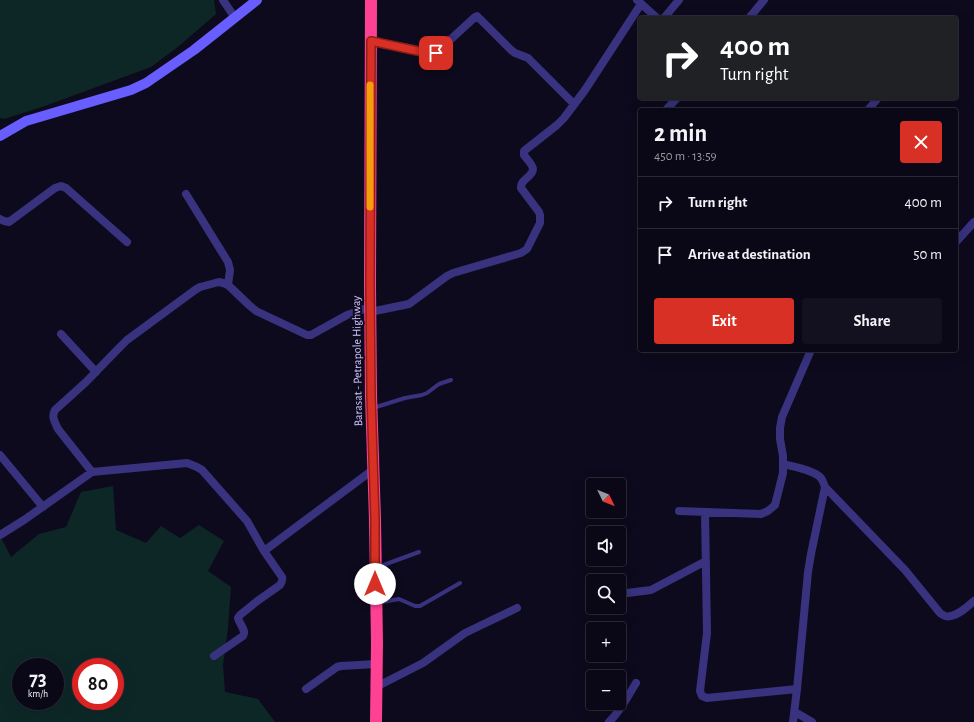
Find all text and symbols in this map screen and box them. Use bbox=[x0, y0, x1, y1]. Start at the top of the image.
icon: right bbox=[654, 32, 706, 84]
text: 400 m bbox=[720, 33, 790, 61]
pin bbox=[419, 36, 453, 70]
icon: arrive bbox=[425, 42, 447, 64]
text: Turn right bbox=[720, 66, 789, 84]
button: close bbox=[900, 121, 942, 163]
text: 2 min bbox=[654, 122, 707, 146]
text: 450 m · 13:59 bbox=[654, 150, 717, 163]
icon: right bbox=[654, 192, 676, 214]
text: Turn right bbox=[688, 195, 747, 210]
text: 400 m bbox=[904, 195, 942, 210]
icon: arrive bbox=[654, 244, 676, 266]
text: Arrive at destination bbox=[688, 247, 811, 262]
text: 50 m bbox=[913, 247, 942, 262]
street label: Barasat - Petrapole Highway bbox=[350, 295, 365, 427]
button: Exit bbox=[654, 298, 794, 344]
button: Share bbox=[802, 298, 942, 344]
north arrow bbox=[586, 478, 626, 518]
map controls bbox=[586, 478, 626, 710]
button: sound bbox=[586, 526, 626, 566]
position arrow bbox=[354, 563, 396, 605]
button: search bbox=[586, 574, 626, 614]
button: + bbox=[586, 622, 626, 662]
speed limit sign: 80 bbox=[72, 658, 124, 710]
text: 73 bbox=[29, 669, 47, 689]
button: − bbox=[586, 670, 626, 710]
text: km/h bbox=[28, 689, 48, 699]

